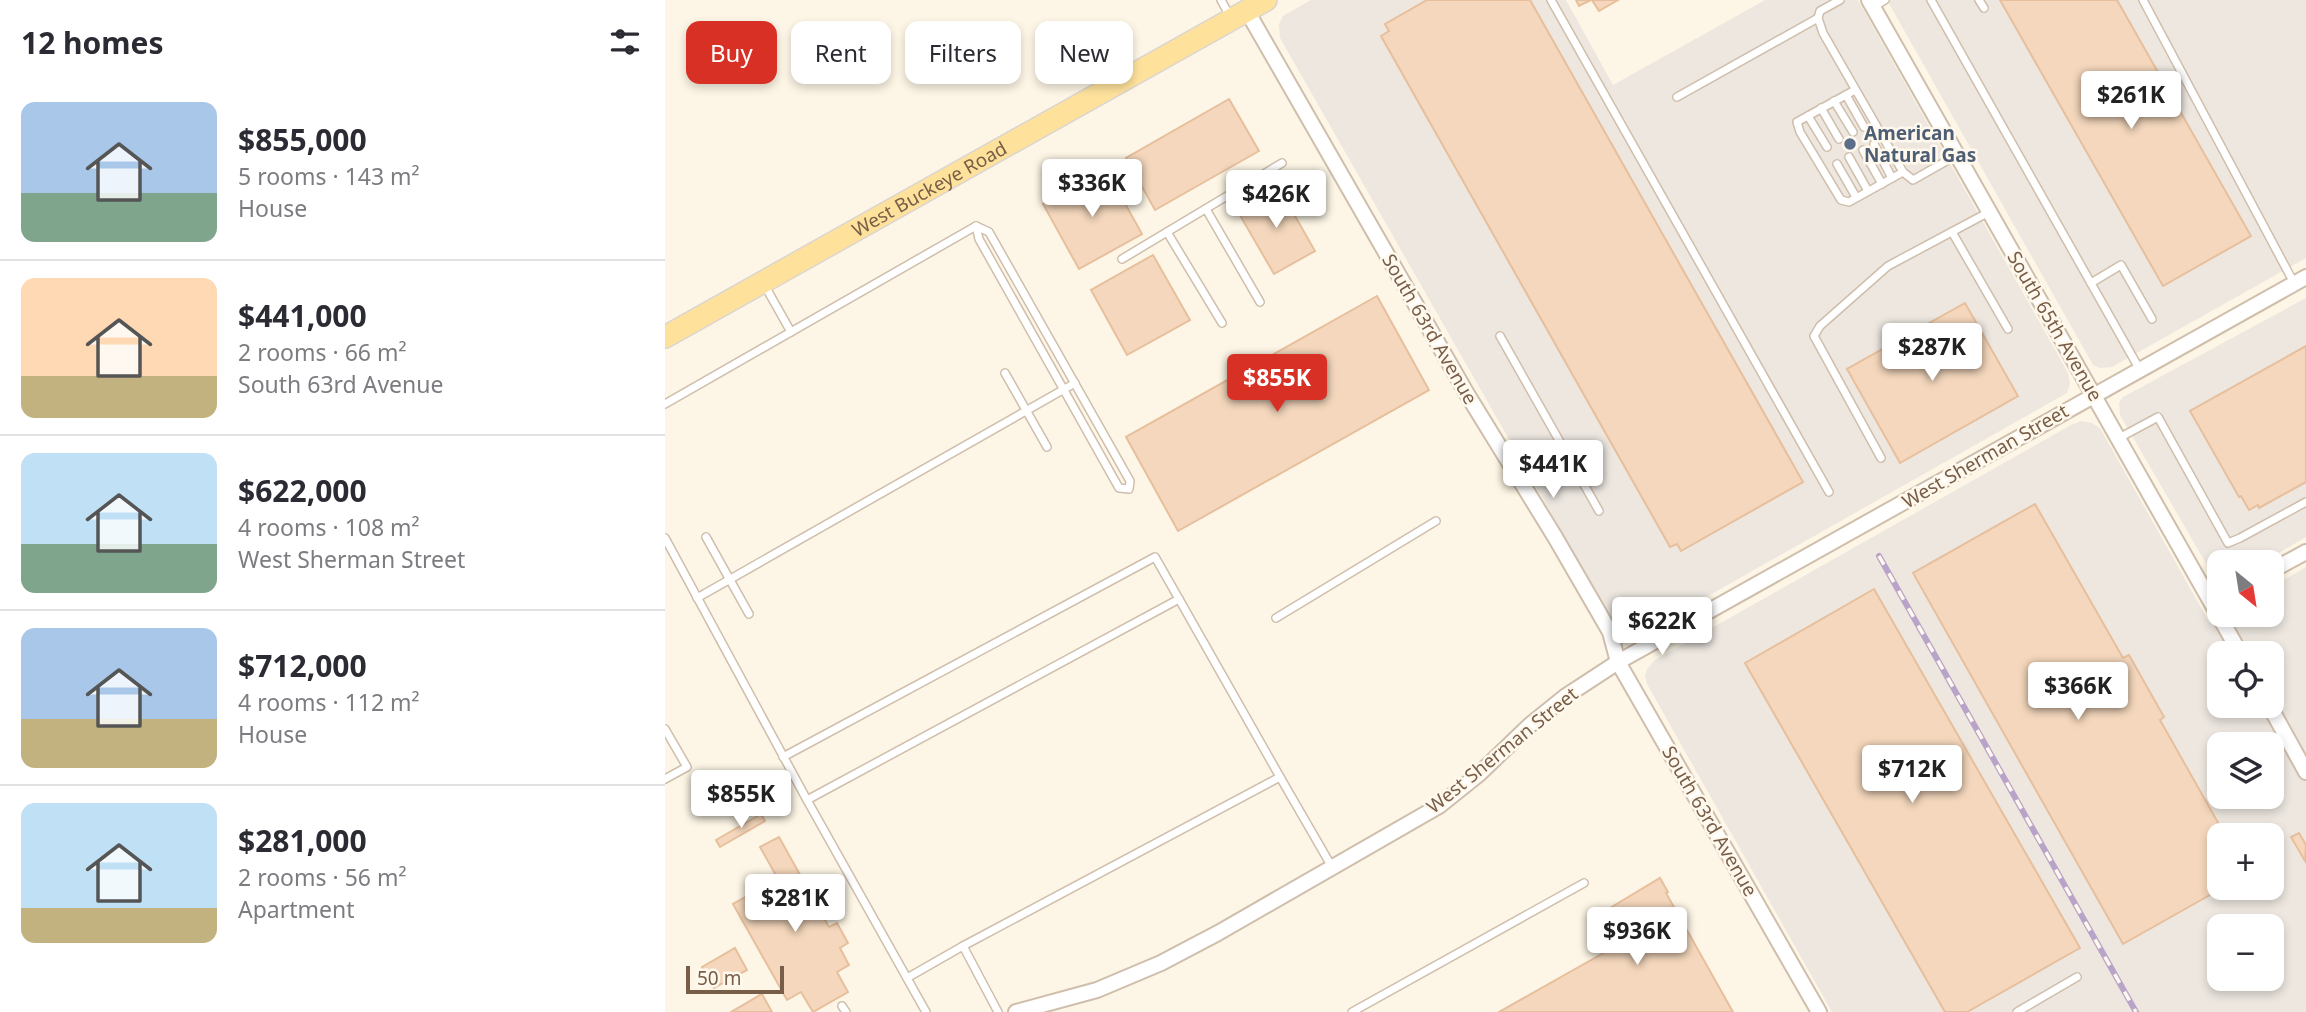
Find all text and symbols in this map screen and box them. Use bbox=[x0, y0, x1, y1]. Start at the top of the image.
chip: Buy bbox=[686, 21, 777, 84]
chip: Rent bbox=[791, 21, 891, 84]
chip: Filters bbox=[905, 21, 1021, 84]
chip: New bbox=[1035, 21, 1133, 84]
text: 12 homes bbox=[21, 22, 164, 63]
icon: filters bbox=[606, 23, 644, 61]
pin: $261K bbox=[2082, 72, 2180, 131]
text: $261K bbox=[2097, 78, 2165, 110]
text: $855,000 bbox=[238, 119, 367, 160]
place label: American Natural Gas bbox=[1864, 120, 1976, 168]
icon: home bbox=[77, 130, 161, 214]
street label: West Buckeye Road bbox=[847, 135, 1011, 243]
marker: American Natural Gas bbox=[1842, 136, 1858, 152]
text: 5 rooms · 143 m² bbox=[238, 160, 420, 192]
pin: $336K bbox=[1043, 160, 1141, 219]
text: $336K bbox=[1058, 166, 1126, 198]
pin: $426K bbox=[1227, 170, 1325, 230]
text: $426K bbox=[1242, 177, 1310, 209]
text: House bbox=[238, 192, 307, 224]
street label: South 65th Avenue bbox=[2001, 246, 2109, 406]
street label: South 63rd Avenue bbox=[1376, 249, 1484, 409]
text: $441,000 bbox=[238, 295, 367, 336]
icon: home bbox=[77, 306, 161, 390]
pin: $287K bbox=[1883, 324, 1981, 383]
text: $287K bbox=[1898, 330, 1966, 362]
text: 2 rooms · 66 m² bbox=[238, 336, 407, 368]
pin: $855K bbox=[1228, 354, 1326, 414]
text: $855K bbox=[1243, 361, 1311, 393]
text: South 63rd Avenue bbox=[238, 368, 443, 400]
street label: West Sherman Street bbox=[1897, 398, 2073, 514]
pin: $441K bbox=[1504, 440, 1602, 500]
text: $441K bbox=[1519, 447, 1587, 479]
text: $622,000 bbox=[238, 470, 367, 511]
icon: home bbox=[77, 481, 161, 565]
text: 4 rooms · 108 m² bbox=[238, 511, 420, 543]
text: West Sherman Street bbox=[238, 543, 465, 575]
north arrow bbox=[2207, 550, 2284, 626]
map controls bbox=[2207, 550, 2284, 991]
pin: $622K bbox=[1613, 598, 1711, 657]
text: $622K bbox=[1628, 604, 1696, 636]
button: locate bbox=[2207, 641, 2284, 718]
text: $712,000 bbox=[238, 645, 367, 686]
icon: home bbox=[77, 656, 161, 740]
pin: $366K bbox=[2029, 662, 2127, 722]
text: $366K bbox=[2044, 669, 2112, 701]
street label: West Sherman Street bbox=[1421, 681, 1583, 819]
text: 4 rooms · 112 m² bbox=[238, 686, 420, 718]
text: House bbox=[238, 718, 307, 750]
button: layers bbox=[2207, 732, 2284, 809]
street label: South 63rd Avenue bbox=[1656, 741, 1764, 901]
pin: $712K bbox=[1863, 746, 1961, 805]
text: $712K bbox=[1878, 752, 1946, 784]
pin: $855K bbox=[692, 770, 790, 830]
text: $855K bbox=[707, 777, 775, 809]
text: $281,000 bbox=[238, 820, 367, 861]
button: + bbox=[2207, 823, 2284, 900]
icon: home bbox=[77, 831, 161, 915]
text: 2 rooms · 56 m² bbox=[238, 861, 407, 893]
pin: $281K bbox=[746, 874, 844, 934]
text: $281K bbox=[761, 881, 829, 913]
text: Apartment bbox=[238, 893, 355, 925]
pin: $936K bbox=[1588, 908, 1686, 967]
text: $936K bbox=[1603, 914, 1671, 946]
button: − bbox=[2207, 914, 2284, 991]
scale bar bbox=[686, 963, 784, 995]
text: 50 m bbox=[697, 965, 741, 991]

